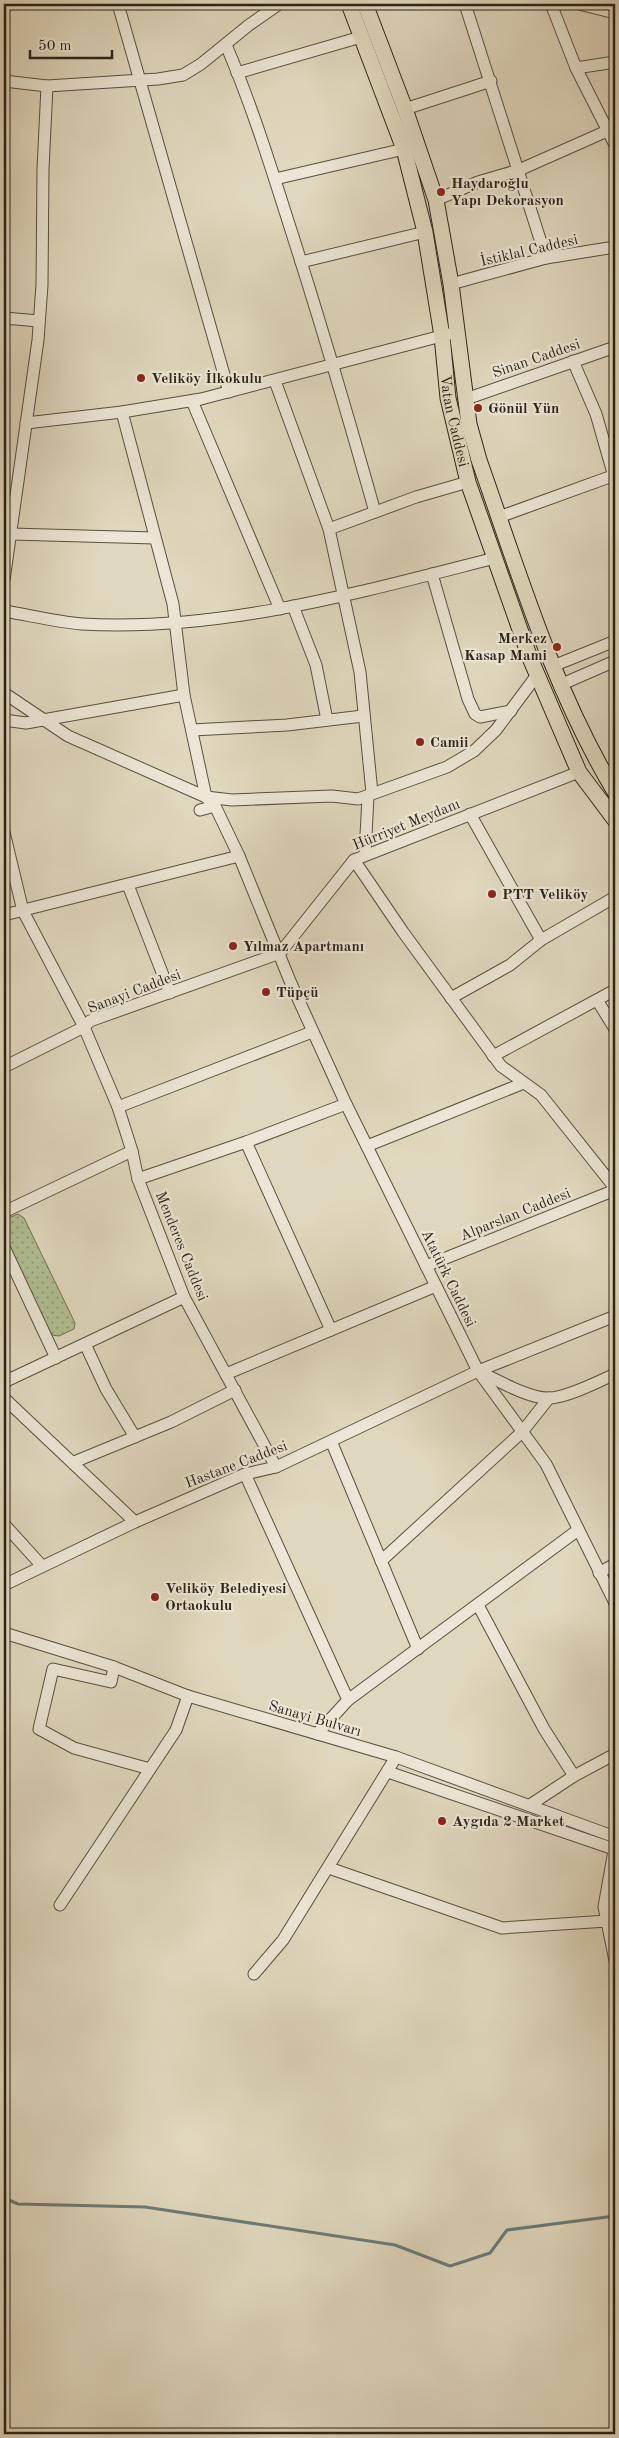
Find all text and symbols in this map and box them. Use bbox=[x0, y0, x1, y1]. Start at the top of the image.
scale bar bbox=[30, 28, 112, 60]
text: 50 m bbox=[38, 39, 72, 54]
place label: Haydaroğlu Yapı Dekorasyon bbox=[451, 177, 564, 209]
marker: Haydaroğlu Yapı Dekorasyon bbox=[435, 186, 447, 198]
street label: İstiklal Caddesi bbox=[478, 230, 580, 270]
street label: Sinan Caddesi bbox=[491, 337, 582, 381]
place label: Veliköy İlkokulu bbox=[151, 370, 262, 387]
marker: Veliköy İlkokulu bbox=[135, 372, 147, 384]
street label: Vatan Caddesi bbox=[437, 374, 470, 469]
marker: Gönül Yün bbox=[472, 402, 484, 414]
place label: Gönül Yün bbox=[488, 402, 559, 417]
place label: Merkez Kasap Mami bbox=[464, 632, 547, 664]
marker: Merkez Kasap Mami bbox=[551, 641, 563, 653]
marker: Camii bbox=[414, 736, 426, 748]
place label: Camii bbox=[430, 736, 468, 751]
street label: Hürriyet Meydanı bbox=[351, 797, 462, 854]
marker: PTT Veliköy bbox=[486, 888, 498, 900]
place label: PTT Veliköy bbox=[502, 888, 588, 903]
marker: Yılmaz Apartmanı bbox=[227, 940, 239, 952]
place label: Yılmaz Apartmanı bbox=[243, 940, 364, 955]
street label: Sanayi Caddesi bbox=[86, 968, 183, 1017]
marker: Tüpçü bbox=[260, 986, 272, 998]
place label: Tüpçü bbox=[276, 986, 318, 1001]
street label: Alparslan Caddesi bbox=[458, 1186, 573, 1244]
street label: Menderes Caddesi bbox=[152, 1190, 209, 1303]
street label: Atatürk Caddesi bbox=[418, 1228, 478, 1330]
street label: Hastane Caddesi bbox=[183, 1439, 290, 1492]
place label: Veliköy Belediyesi Ortaokulu bbox=[165, 1582, 286, 1614]
marker: Veliköy Belediyesi Ortaokulu bbox=[149, 1591, 161, 1603]
street label: Sanayi Bulvarı bbox=[267, 1699, 363, 1740]
marker: Aygıda 2 Market bbox=[436, 1815, 448, 1827]
place label: Aygıda 2 Market bbox=[452, 1815, 565, 1830]

